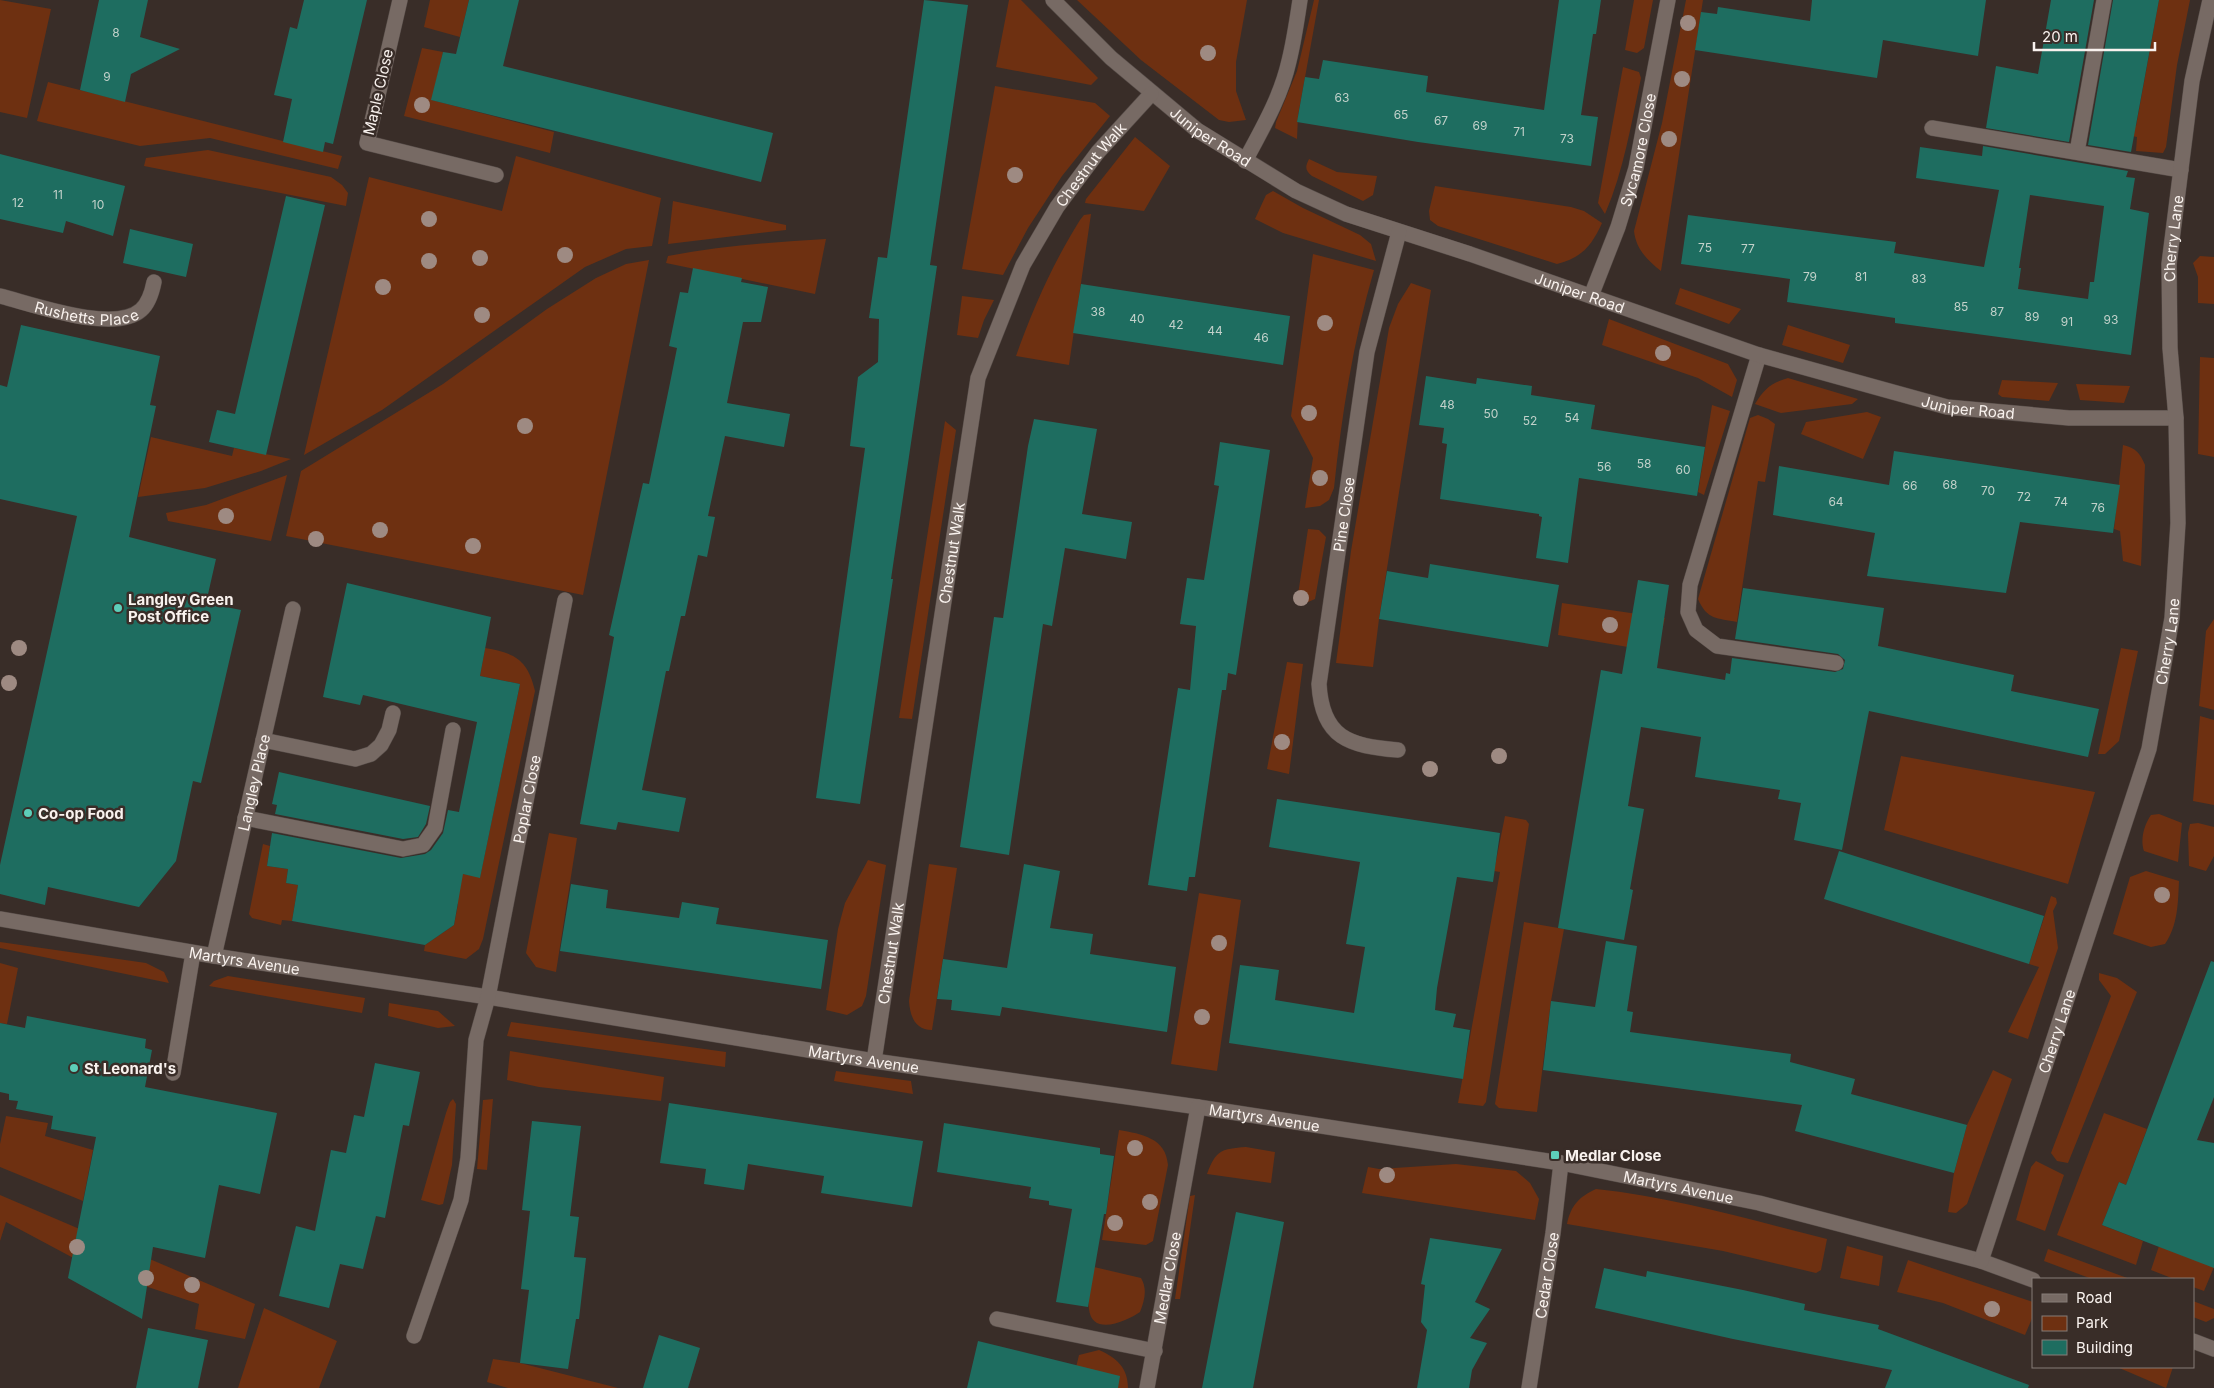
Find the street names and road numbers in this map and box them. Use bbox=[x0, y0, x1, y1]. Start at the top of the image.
street label: Maple Close bbox=[359, 47, 397, 137]
street label: Sycamore Close bbox=[1615, 91, 1660, 209]
street label: Juniper Road bbox=[1166, 102, 1255, 171]
street label: Chestnut Walk bbox=[1051, 118, 1130, 210]
street label: Cherry Lane bbox=[2159, 194, 2187, 282]
street label: Juniper Road bbox=[1532, 268, 1627, 317]
street label: Rushetts Place bbox=[33, 297, 142, 329]
street label: Juniper Road bbox=[1919, 391, 2016, 423]
street label: Pine Close bbox=[1329, 476, 1358, 553]
street label: Chestnut Walk bbox=[934, 500, 969, 605]
street label: Cherry Lane bbox=[2151, 598, 2183, 686]
street label: Langley Place bbox=[233, 732, 274, 833]
street label: Poplar Close bbox=[509, 753, 544, 845]
street label: Chestnut Walk bbox=[873, 900, 908, 1005]
street label: Martyrs Avenue bbox=[188, 942, 301, 978]
street label: Cherry Lane bbox=[2034, 986, 2079, 1076]
street label: Martyrs Avenue bbox=[807, 1041, 920, 1077]
street label: Martyrs Avenue bbox=[1208, 1099, 1321, 1135]
street label: Martyrs Avenue bbox=[1622, 1166, 1735, 1207]
street label: Medlar Close bbox=[1149, 1230, 1185, 1326]
street label: Cedar Close bbox=[1530, 1231, 1563, 1320]

